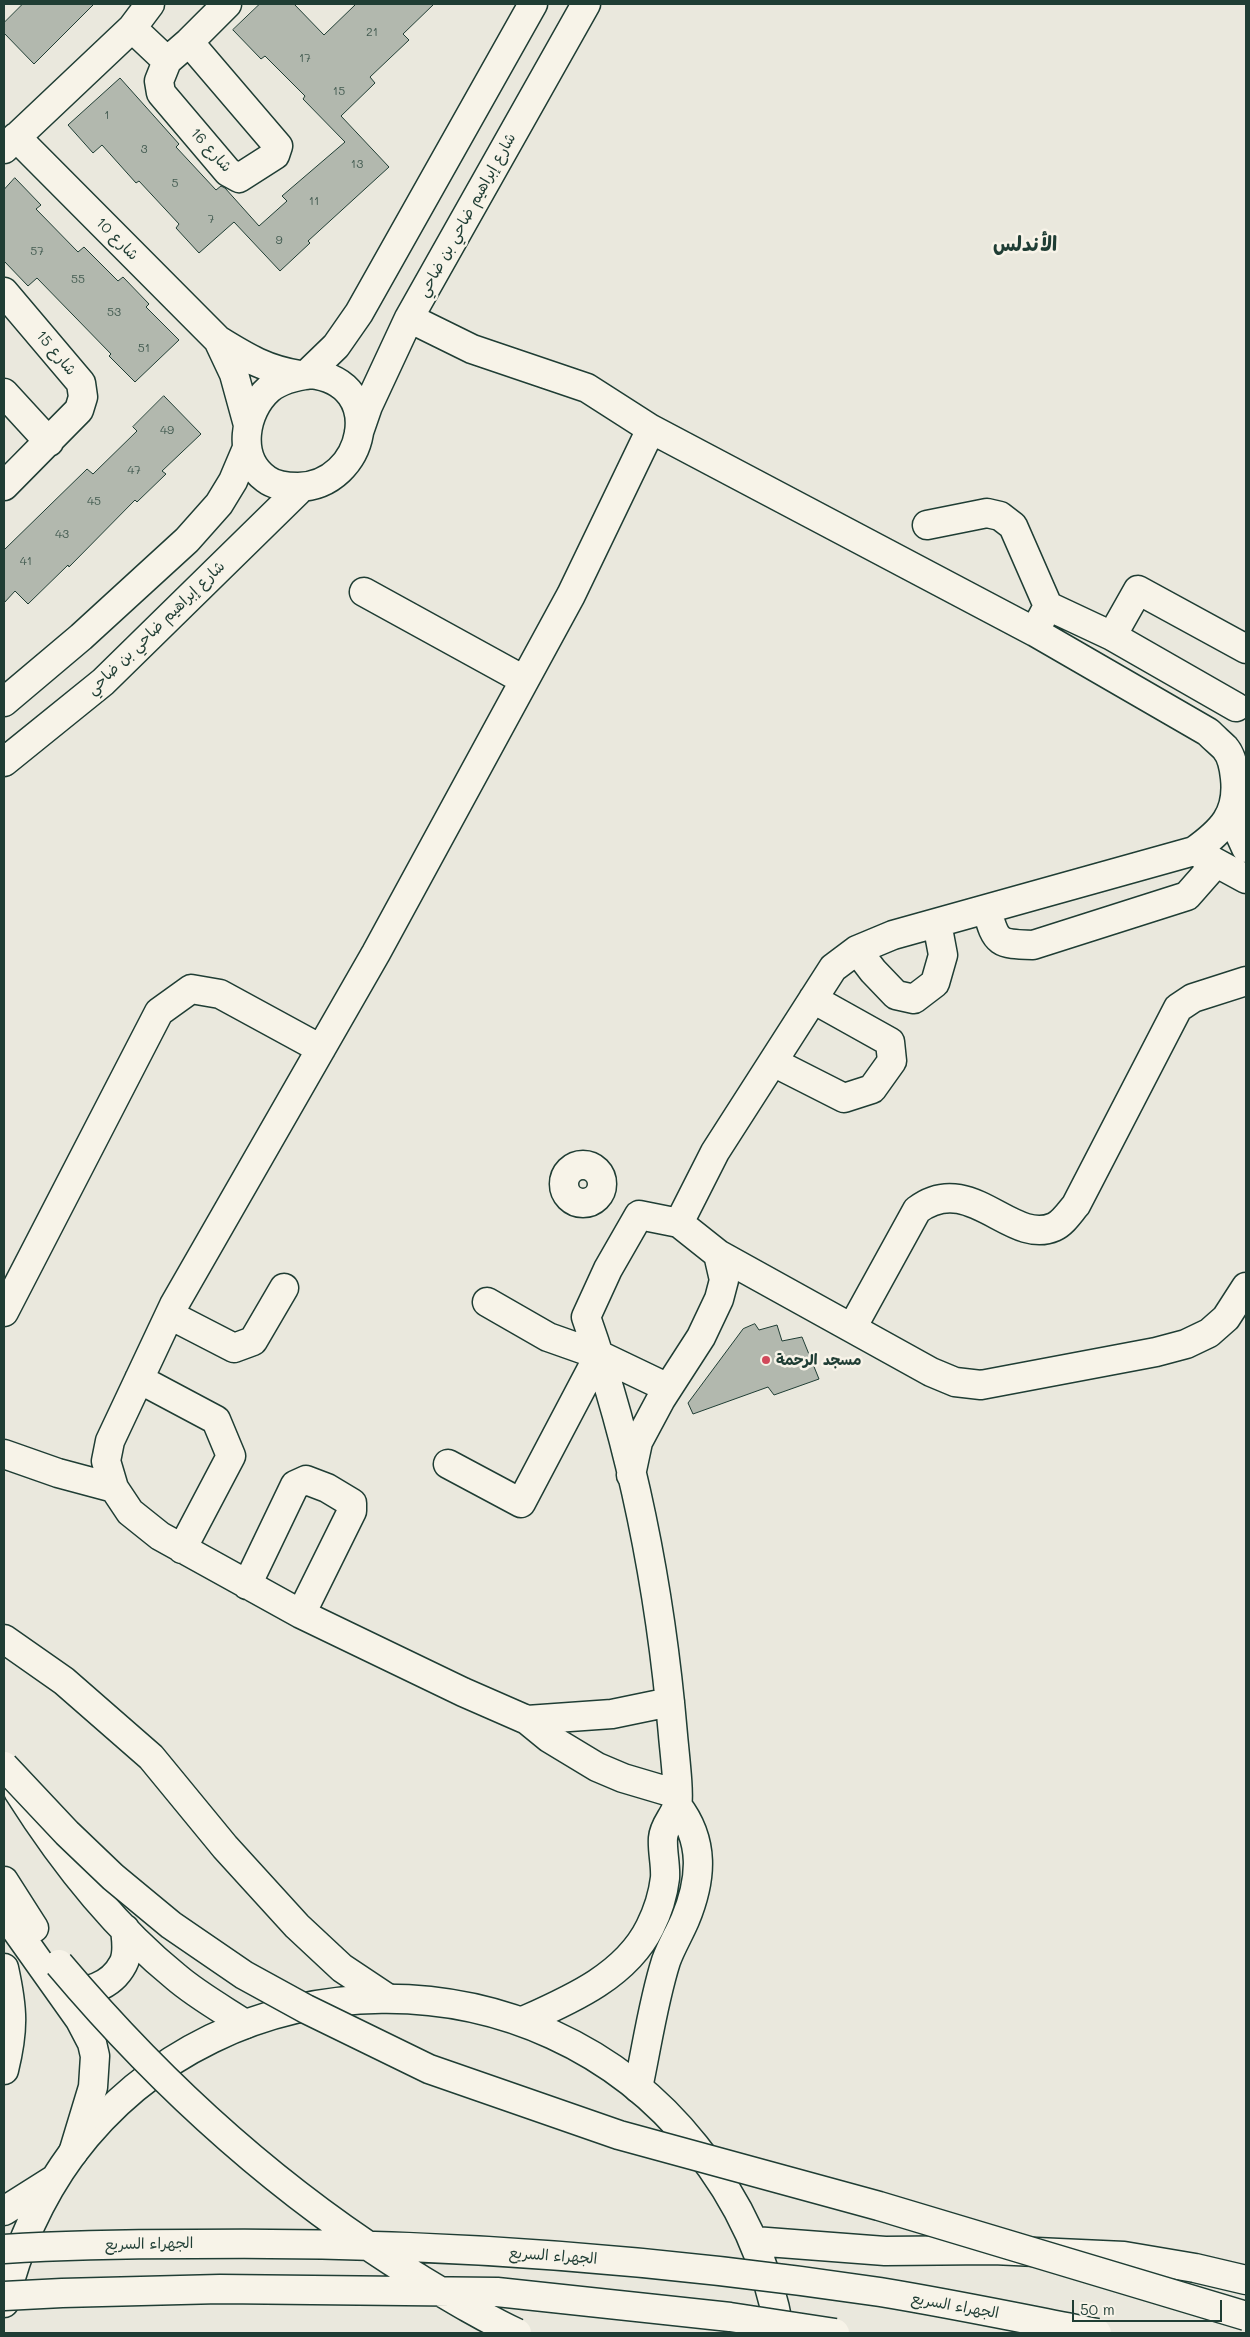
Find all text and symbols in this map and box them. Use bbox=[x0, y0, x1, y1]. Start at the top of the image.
house number: 21 bbox=[366, 25, 378, 39]
house number: 17 bbox=[299, 51, 311, 65]
house number: 15 bbox=[333, 84, 345, 98]
house number: 1 bbox=[104, 108, 110, 122]
street label: شارع 16 bbox=[187, 124, 235, 176]
street label: شارع إبراهيم ضاحي بن ضاحي bbox=[414, 130, 520, 300]
house number: 3 bbox=[140, 142, 148, 156]
house number: 13 bbox=[351, 157, 363, 171]
house number: 5 bbox=[172, 176, 178, 190]
house number: 11 bbox=[309, 194, 319, 208]
house number: 7 bbox=[208, 212, 214, 226]
street label: شارع 10 bbox=[92, 214, 142, 264]
house number: 9 bbox=[275, 233, 283, 247]
district label: الأندلس bbox=[993, 233, 1057, 257]
house number: 57 bbox=[30, 244, 44, 258]
house number: 55 bbox=[71, 272, 85, 286]
house number: 53 bbox=[107, 305, 121, 319]
street label: شارع 15 bbox=[32, 327, 80, 379]
house number: 51 bbox=[138, 341, 150, 355]
house number: 49 bbox=[160, 423, 174, 437]
house number: 47 bbox=[127, 463, 141, 477]
house number: 45 bbox=[87, 494, 101, 508]
house number: 43 bbox=[55, 527, 69, 541]
house number: 41 bbox=[20, 554, 32, 568]
street label: شارع إبراهيم ضاحي بن ضاحي bbox=[83, 557, 229, 699]
place label: مسجد الرحمة bbox=[776, 1351, 861, 1369]
marker: مسجد الرحمة bbox=[760, 1354, 772, 1366]
street label: الجهراء السريع bbox=[104, 2234, 194, 2254]
street label: الجهراء السريع bbox=[508, 2244, 598, 2268]
street label: الجهراء السريع bbox=[910, 2289, 1000, 2323]
scale bar bbox=[1075, 2290, 1225, 2322]
text: 50 m bbox=[1080, 2299, 1115, 2319]

